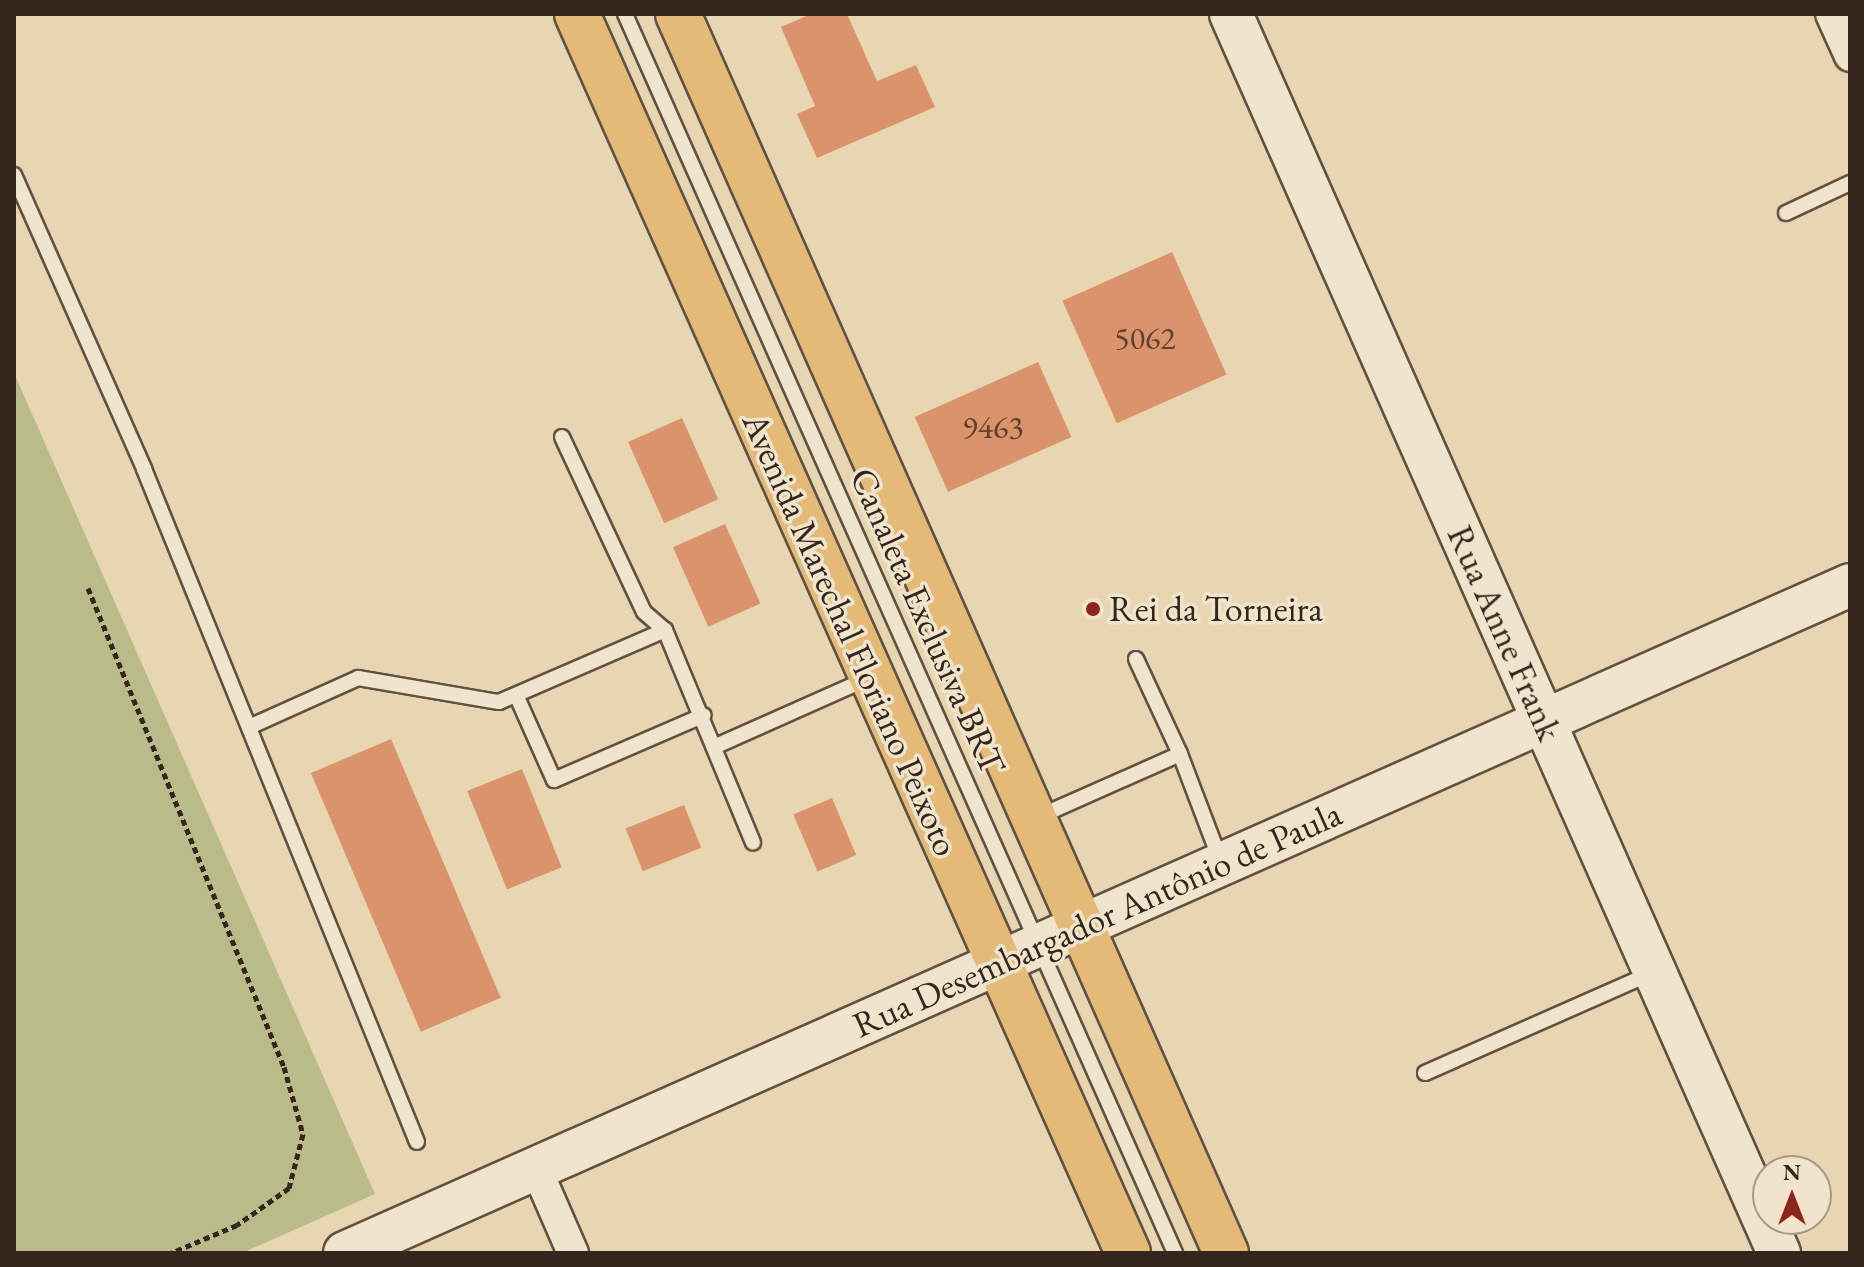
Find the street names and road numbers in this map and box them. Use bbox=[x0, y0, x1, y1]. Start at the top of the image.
street label: Avenida Marechal Floriano Peixoto bbox=[734, 406, 968, 862]
street label: Canaleta Exclusiva BRT bbox=[841, 461, 1015, 781]
street label: Rua Anne Frank bbox=[1438, 519, 1572, 747]
street label: Rua Desembargador Antônio de Paula bbox=[846, 791, 1348, 1047]

